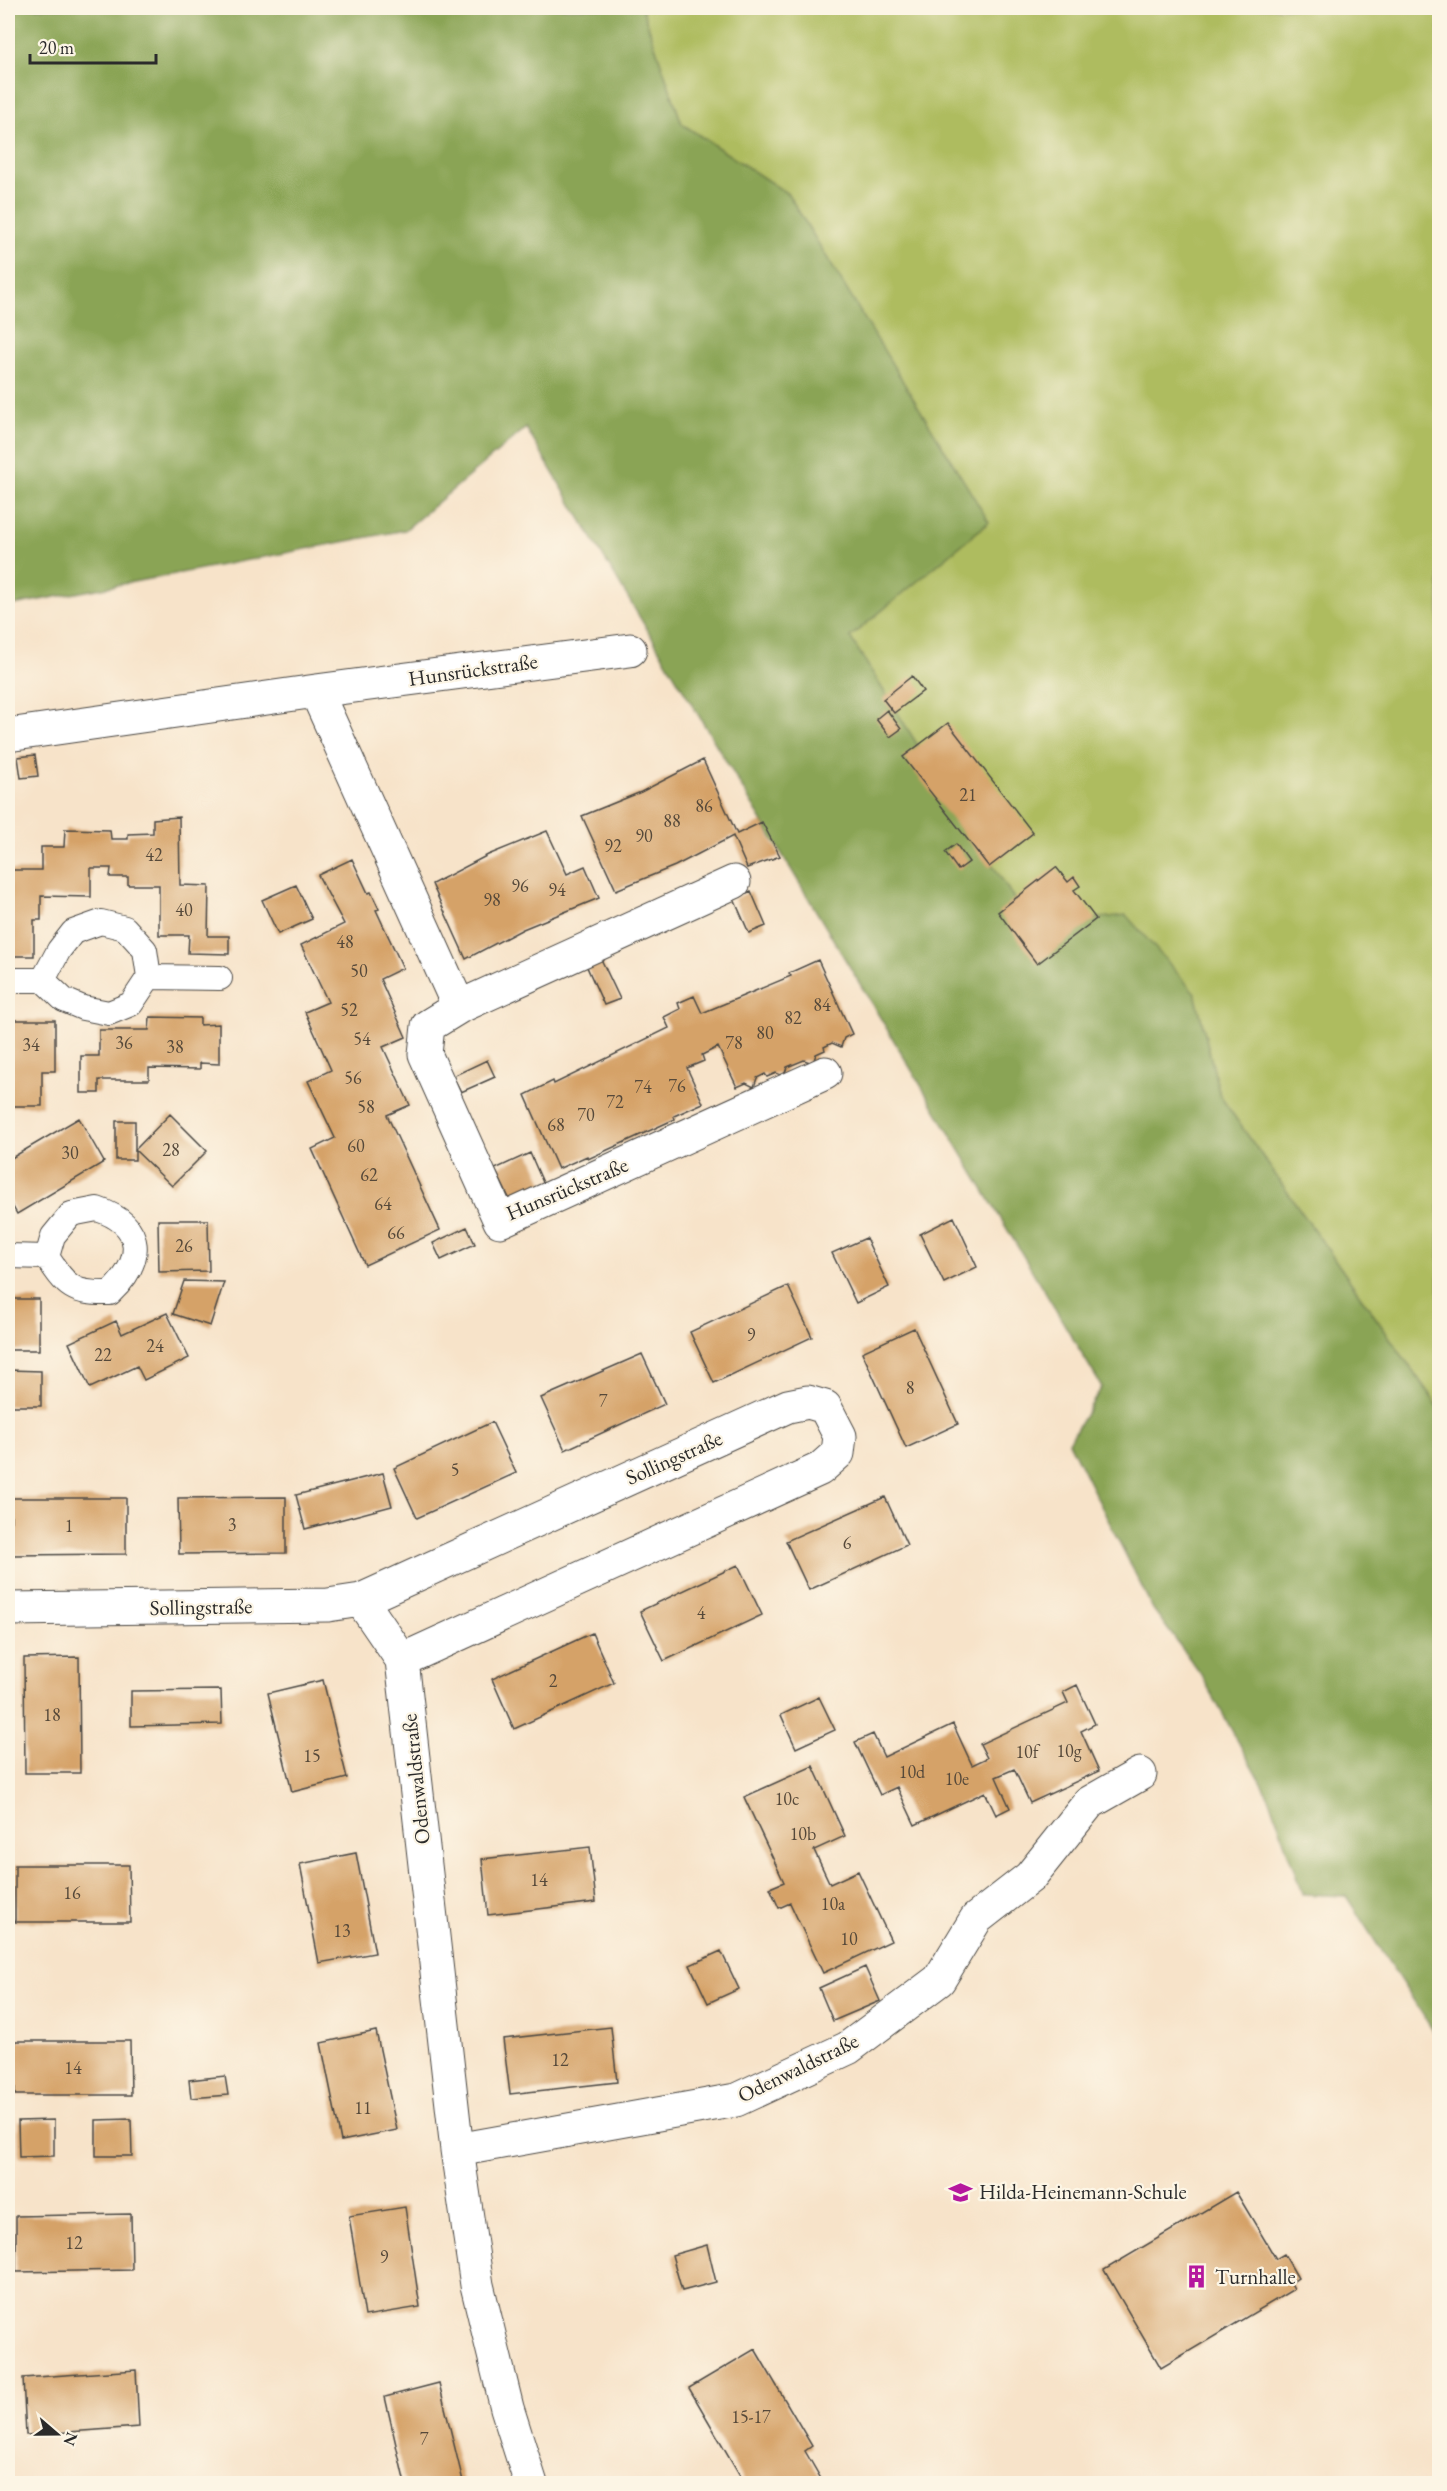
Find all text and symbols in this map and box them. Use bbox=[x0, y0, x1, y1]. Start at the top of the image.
scale bar bbox=[30, 27, 156, 65]
text: 20 m bbox=[39, 36, 74, 59]
street label: Hunsrückstraße bbox=[407, 647, 539, 692]
house number: 21 bbox=[959, 783, 977, 806]
house number: 86 bbox=[695, 794, 713, 817]
house number: 88 bbox=[663, 809, 681, 832]
house number: 90 bbox=[635, 824, 653, 847]
house number: 92 bbox=[604, 834, 622, 857]
house number: 42 bbox=[145, 843, 163, 866]
house number: 96 bbox=[511, 874, 529, 897]
house number: 94 bbox=[548, 878, 566, 901]
house number: 98 bbox=[483, 888, 501, 911]
house number: 40 bbox=[175, 898, 193, 921]
house number: 48 bbox=[336, 930, 354, 953]
house number: 50 bbox=[350, 959, 368, 982]
house number: 84 bbox=[813, 993, 831, 1016]
house number: 52 bbox=[340, 998, 358, 1021]
house number: 82 bbox=[784, 1006, 802, 1029]
house number: 80 bbox=[756, 1021, 774, 1044]
house number: 54 bbox=[353, 1027, 371, 1050]
house number: 36 bbox=[115, 1031, 133, 1054]
house number: 78 bbox=[725, 1031, 743, 1054]
house number: 34 bbox=[22, 1033, 40, 1056]
house number: 38 bbox=[166, 1035, 184, 1058]
house number: 56 bbox=[344, 1066, 362, 1089]
house number: 76 bbox=[668, 1074, 686, 1097]
house number: 74 bbox=[634, 1075, 652, 1098]
house number: 72 bbox=[606, 1090, 624, 1113]
house number: 58 bbox=[357, 1095, 375, 1118]
house number: 70 bbox=[577, 1103, 595, 1126]
house number: 68 bbox=[547, 1113, 565, 1136]
house number: 60 bbox=[347, 1134, 365, 1157]
house number: 28 bbox=[162, 1138, 180, 1161]
house number: 30 bbox=[61, 1141, 79, 1164]
street label: Hunsrückstraße bbox=[502, 1151, 632, 1226]
house number: 62 bbox=[360, 1163, 378, 1186]
house number: 64 bbox=[374, 1192, 392, 1215]
house number: 66 bbox=[387, 1221, 405, 1244]
house number: 26 bbox=[175, 1234, 193, 1257]
house number: 9 bbox=[747, 1323, 756, 1346]
house number: 24 bbox=[146, 1334, 164, 1357]
house number: 22 bbox=[94, 1343, 112, 1366]
house number: 8 bbox=[906, 1376, 914, 1399]
house number: 7 bbox=[599, 1389, 608, 1412]
street label: Sollingstraße bbox=[621, 1424, 726, 1491]
house number: 5 bbox=[451, 1458, 459, 1481]
house number: 3 bbox=[228, 1513, 236, 1536]
house number: 1 bbox=[65, 1514, 73, 1537]
house number: 6 bbox=[843, 1531, 852, 1554]
street label: Sollingstraße bbox=[149, 1592, 253, 1621]
house number: 4 bbox=[697, 1601, 706, 1624]
house number: 2 bbox=[549, 1669, 558, 1692]
house number: 18 bbox=[43, 1703, 61, 1726]
street label: Odenwaldstraße bbox=[395, 1712, 436, 1846]
house number: 10g bbox=[1056, 1739, 1082, 1762]
house number: 10f bbox=[1015, 1740, 1041, 1763]
house number: 15 bbox=[303, 1744, 321, 1767]
house number: 10d bbox=[899, 1760, 926, 1783]
house number: 10e bbox=[945, 1767, 969, 1790]
house number: 10c bbox=[775, 1787, 799, 1810]
house number: 10b bbox=[790, 1822, 816, 1845]
house number: 14 bbox=[530, 1868, 548, 1891]
house number: 16 bbox=[63, 1881, 81, 1904]
house number: 10a bbox=[821, 1892, 846, 1915]
house number: 13 bbox=[333, 1919, 351, 1942]
house number: 10 bbox=[840, 1927, 858, 1950]
street label: Odenwaldstraße bbox=[733, 2027, 863, 2108]
house number: 12 bbox=[551, 2048, 569, 2071]
house number: 14 bbox=[64, 2056, 82, 2079]
house number: 11 bbox=[354, 2096, 372, 2119]
place label: Hilda-Heinemann-Schule bbox=[979, 2178, 1187, 2205]
school or university icon: Hilda-Heinemann-Schule bbox=[948, 2179, 974, 2205]
house number: 12 bbox=[65, 2231, 83, 2254]
house number: 9 bbox=[380, 2245, 389, 2268]
place label: Turnhalle bbox=[1215, 2263, 1296, 2290]
building icon: Turnhalle bbox=[1184, 2264, 1210, 2290]
north arrow bbox=[27, 2404, 87, 2464]
house number: 15-17 bbox=[731, 2405, 771, 2428]
house number: 7 bbox=[420, 2427, 429, 2450]
text: N bbox=[59, 2429, 83, 2449]

